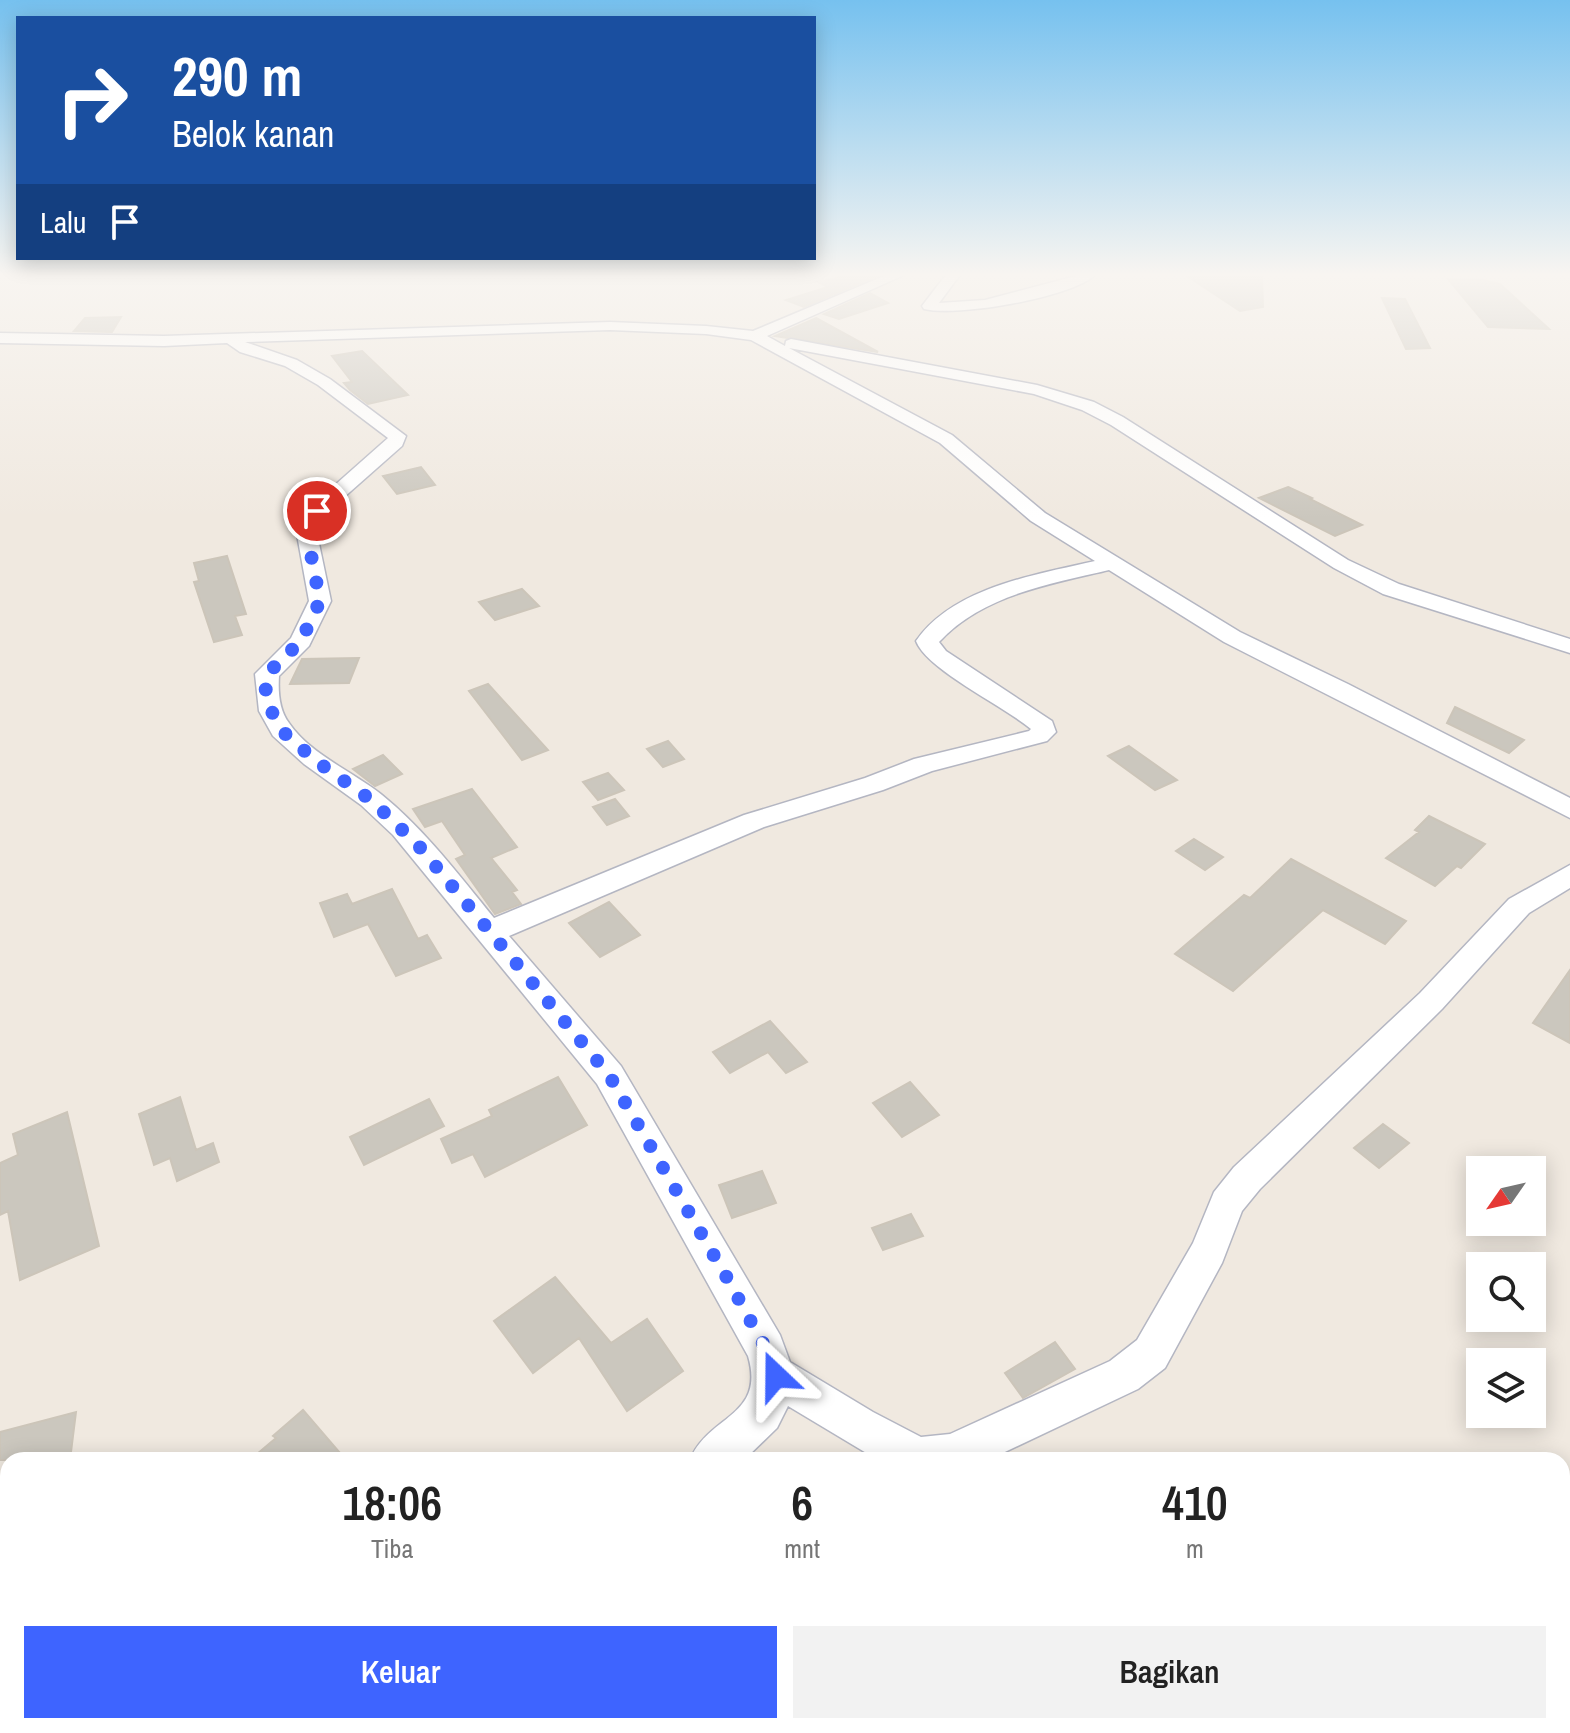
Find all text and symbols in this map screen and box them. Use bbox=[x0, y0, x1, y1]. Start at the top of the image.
text: 290 m bbox=[172, 38, 302, 113]
icon: right bbox=[40, 48, 144, 152]
text: Belok kanan bbox=[172, 110, 334, 158]
icon: arrive bbox=[103, 200, 147, 244]
text: Lalu bbox=[40, 202, 87, 242]
pin bbox=[283, 477, 351, 545]
icon: arrive bbox=[295, 489, 339, 533]
north arrow bbox=[1466, 1156, 1546, 1236]
map controls bbox=[1466, 1156, 1546, 1428]
button: search bbox=[1466, 1252, 1546, 1332]
position arrow bbox=[734, 1334, 818, 1418]
button: layers bbox=[1466, 1348, 1546, 1428]
text: 18:06 bbox=[342, 1470, 442, 1535]
text: 6 bbox=[791, 1470, 813, 1535]
text: 410 bbox=[1162, 1470, 1228, 1535]
text: Tiba bbox=[371, 1531, 413, 1566]
text: mnt bbox=[784, 1531, 820, 1566]
text: m bbox=[1186, 1531, 1204, 1566]
button: Keluar bbox=[24, 1626, 777, 1718]
button: Bagikan bbox=[793, 1626, 1546, 1718]

